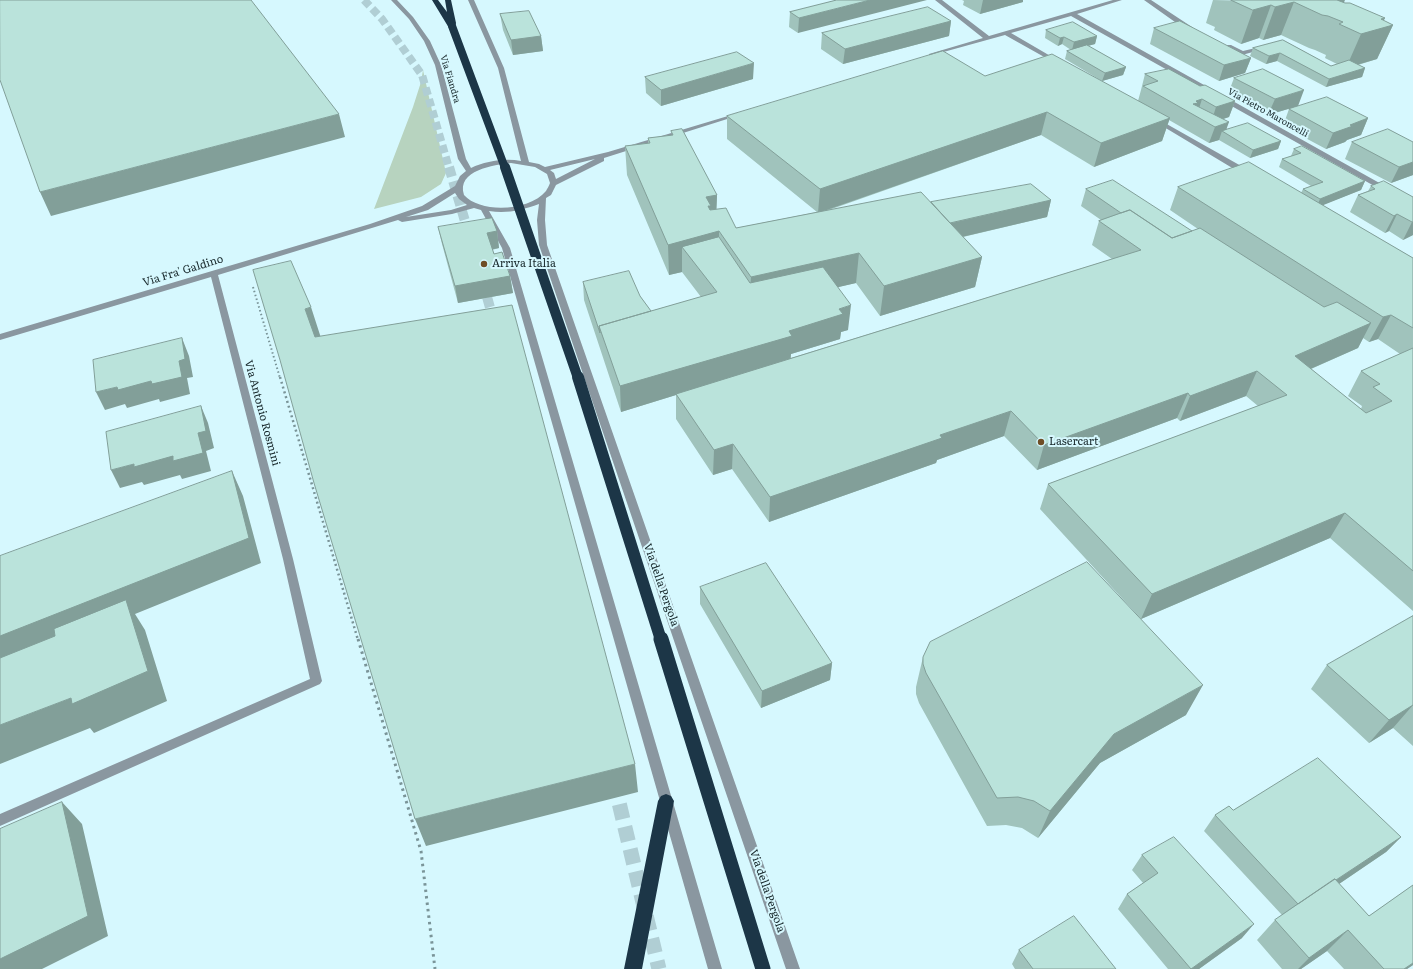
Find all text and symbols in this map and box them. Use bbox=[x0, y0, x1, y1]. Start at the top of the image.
street label: Via Fiandra bbox=[438, 54, 462, 104]
street label: Via Pietro Maroncelli bbox=[1226, 86, 1310, 140]
street label: Via Fra' Galdino bbox=[141, 252, 225, 290]
place label: Arriva Italia bbox=[492, 257, 556, 271]
marker: Arriva Italia bbox=[479, 259, 489, 269]
street label: Via Antonio Rosmini bbox=[242, 359, 282, 467]
place label: Lasercart bbox=[1049, 435, 1098, 449]
marker: Lasercart bbox=[1036, 437, 1046, 447]
street label: Via della Pergola bbox=[641, 542, 681, 628]
street label: Via della Pergola bbox=[747, 848, 787, 934]

